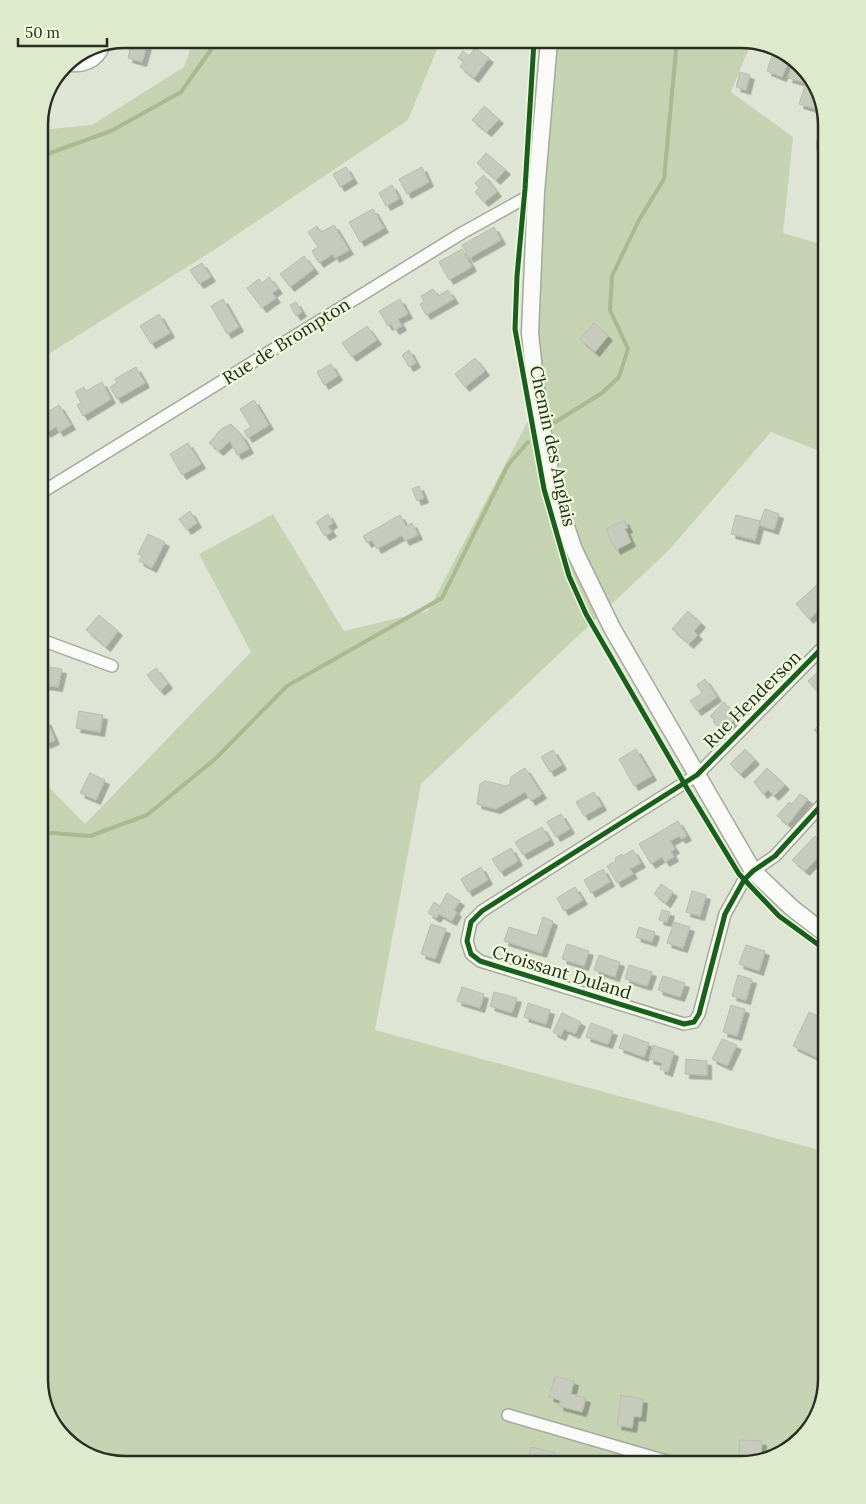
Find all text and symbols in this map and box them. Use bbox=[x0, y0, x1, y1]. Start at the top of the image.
scale bar bbox=[18, 15, 106, 47]
text: 50 m bbox=[25, 23, 60, 42]
street label: Rue de Brompton bbox=[218, 292, 354, 390]
street label: Chemin des Anglais bbox=[525, 364, 581, 528]
street label: Rue Henderson bbox=[698, 645, 806, 753]
street label: Croissant Duland bbox=[490, 940, 635, 1004]

